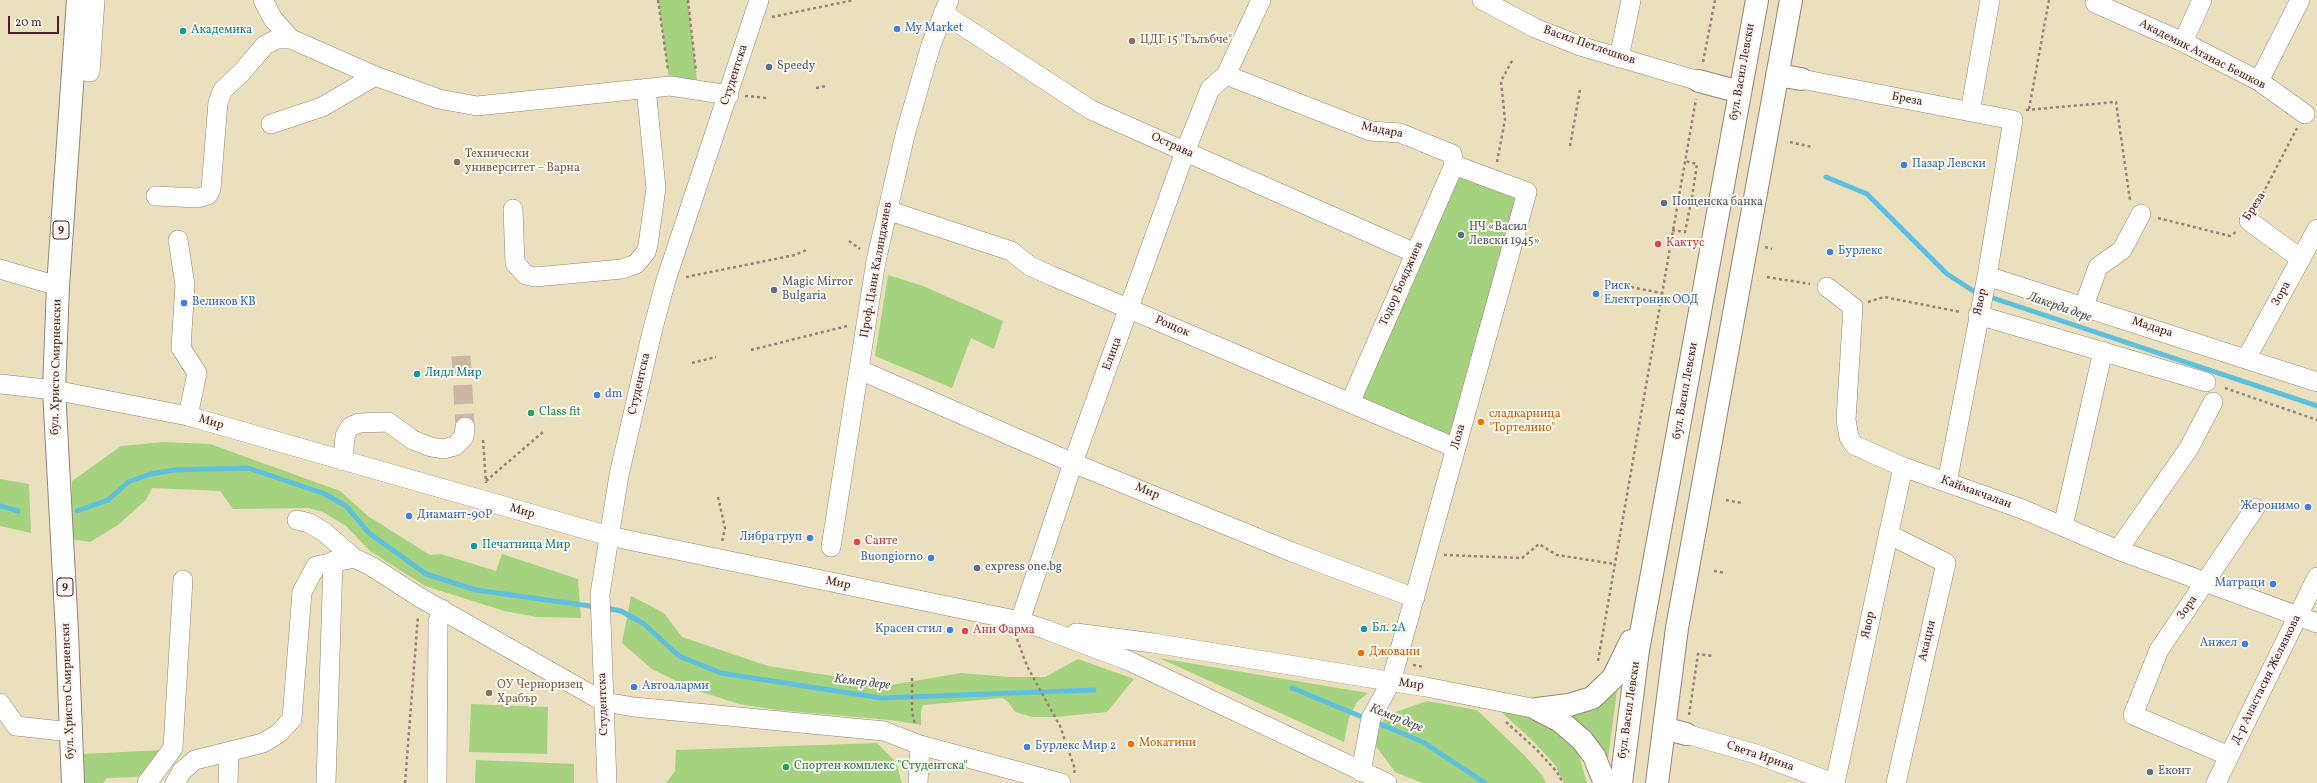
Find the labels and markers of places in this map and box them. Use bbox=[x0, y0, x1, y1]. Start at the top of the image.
place label: My Market bbox=[905, 22, 963, 36]
place label: Академика bbox=[191, 24, 252, 38]
marker: My Market bbox=[892, 24, 902, 34]
marker: Академика bbox=[178, 26, 188, 36]
place label: ЦДГ 15 "Гълъбче" bbox=[1140, 34, 1232, 48]
marker: ЦДГ 15 "Гълъбче" bbox=[1127, 36, 1137, 46]
place label: Speedy bbox=[777, 60, 815, 74]
marker: Speedy bbox=[764, 62, 774, 72]
place label: Технически университет – Варна bbox=[465, 148, 580, 176]
marker: Технически университет – Варна bbox=[452, 157, 462, 167]
place label: Пазар Левски bbox=[1912, 158, 1986, 172]
marker: Пазар Левски bbox=[1899, 160, 1909, 170]
place label: Пощенска банка bbox=[1672, 196, 1763, 210]
marker: Пощенска банка bbox=[1659, 198, 1669, 208]
place label: НЧ «Васил Левски 1945» bbox=[1469, 221, 1540, 249]
marker: НЧ «Васил Левски 1945» bbox=[1456, 230, 1466, 240]
place label: Кактус bbox=[1666, 237, 1704, 251]
marker: Кактус bbox=[1653, 239, 1663, 249]
place label: Бурлекс bbox=[1838, 245, 1883, 259]
marker: Бурлекс bbox=[1825, 247, 1835, 257]
place label: Magic Mirror Bulgaria bbox=[782, 276, 853, 304]
place label: Риск Електроник ООД bbox=[1604, 280, 1698, 308]
marker: Magic Mirror Bulgaria bbox=[769, 285, 779, 295]
marker: Риск Електроник ООД bbox=[1591, 289, 1601, 299]
place label: Великов КВ bbox=[192, 296, 256, 310]
marker: Великов КВ bbox=[179, 298, 189, 308]
place label: Лидл Мир bbox=[425, 367, 482, 381]
marker: Лидл Мир bbox=[412, 369, 422, 379]
place label: dm bbox=[605, 388, 622, 402]
marker: dm bbox=[592, 390, 602, 400]
place label: Class fit bbox=[539, 406, 581, 420]
marker: Class fit bbox=[526, 408, 536, 418]
place label: сладкарница "Тортелино" bbox=[1489, 408, 1561, 436]
marker: сладкарница "Тортелино" bbox=[1476, 417, 1486, 427]
place label: Жеронимо bbox=[2241, 500, 2300, 514]
marker: Жеронимо bbox=[2303, 502, 2313, 512]
place label: Диамант-90Р bbox=[417, 509, 492, 523]
marker: Диамант-90Р bbox=[404, 511, 414, 521]
place label: Либра груп bbox=[740, 531, 802, 545]
marker: Либра груп bbox=[805, 533, 815, 543]
place label: Санте bbox=[865, 535, 898, 549]
marker: Санте bbox=[852, 537, 862, 547]
place label: Печатница Мир bbox=[482, 539, 570, 553]
marker: Печатница Мир bbox=[469, 541, 479, 551]
place label: Buongiorno bbox=[861, 551, 923, 565]
marker: Buongiorno bbox=[926, 553, 936, 563]
place label: express one.bg bbox=[985, 561, 1062, 575]
marker: express one.bg bbox=[972, 563, 982, 573]
place label: Матраци bbox=[2215, 577, 2265, 591]
marker: Матраци bbox=[2268, 579, 2278, 589]
place label: Бл. 2А bbox=[1372, 622, 1406, 636]
place label: Красен стил bbox=[875, 623, 942, 637]
place label: Ани Фарма bbox=[973, 624, 1035, 638]
marker: Бл. 2А bbox=[1359, 624, 1369, 634]
marker: Красен стил bbox=[945, 625, 955, 635]
marker: Ани Фарма bbox=[960, 626, 970, 636]
place label: Анжел bbox=[2200, 637, 2237, 651]
marker: Анжел bbox=[2240, 639, 2250, 649]
place label: Джовани bbox=[1369, 646, 1420, 660]
marker: Джовани bbox=[1356, 648, 1366, 658]
place label: ОУ Черноризец Храбър bbox=[497, 679, 583, 707]
place label: Автоаларми bbox=[642, 680, 709, 694]
marker: Автоаларми bbox=[629, 682, 639, 692]
marker: ОУ Черноризец Храбър bbox=[484, 688, 494, 698]
place label: Мокатини bbox=[1139, 737, 1196, 751]
marker: Мокатини bbox=[1126, 739, 1136, 749]
place label: Бурлекс Мир 2 bbox=[1035, 740, 1116, 754]
marker: Бурлекс Мир 2 bbox=[1022, 742, 1032, 752]
place label: Спортен комплекс "Студентска" bbox=[794, 760, 968, 774]
marker: Спортен комплекс "Студентска" bbox=[781, 762, 791, 772]
place label: Еконт bbox=[2158, 765, 2191, 779]
marker: Еконт bbox=[2145, 767, 2155, 777]

